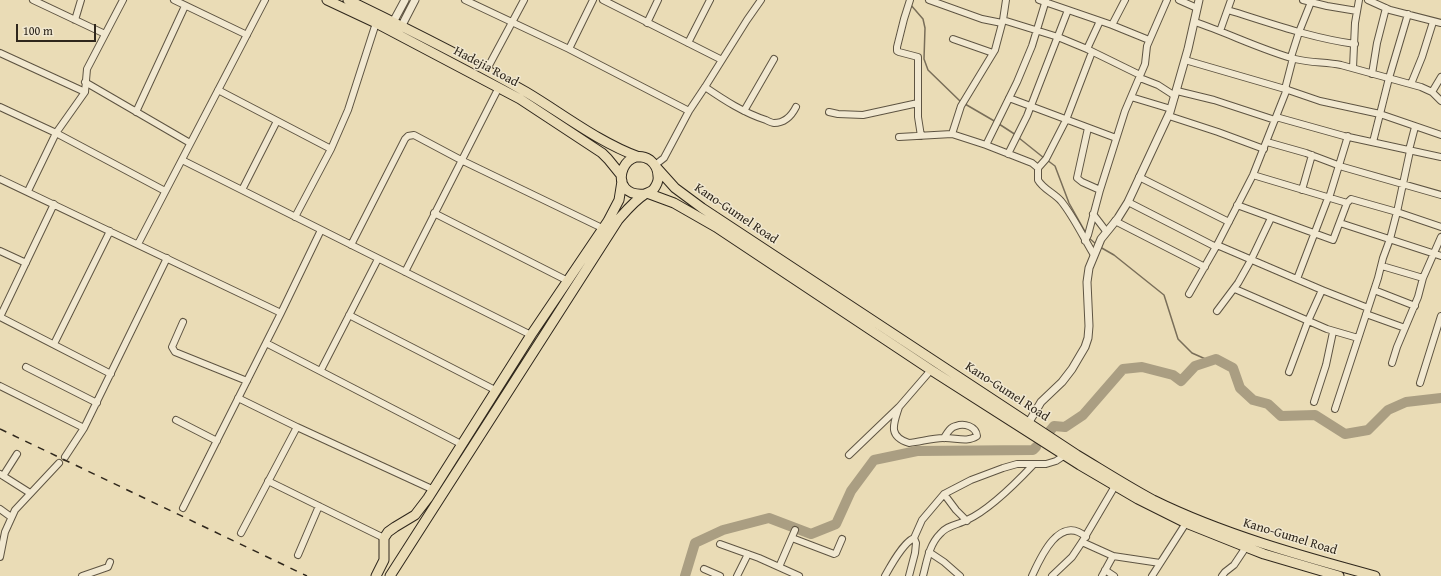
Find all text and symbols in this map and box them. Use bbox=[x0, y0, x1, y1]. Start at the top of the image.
scale bar bbox=[18, 16, 98, 42]
text: 100 m bbox=[23, 22, 53, 39]
street label: Hadejia Road bbox=[451, 43, 521, 91]
street label: Kano-Gumel Road bbox=[691, 180, 781, 248]
street label: Kano-Gumel Road bbox=[962, 359, 1052, 425]
street label: Kano-Gumel Road bbox=[1241, 515, 1339, 559]

